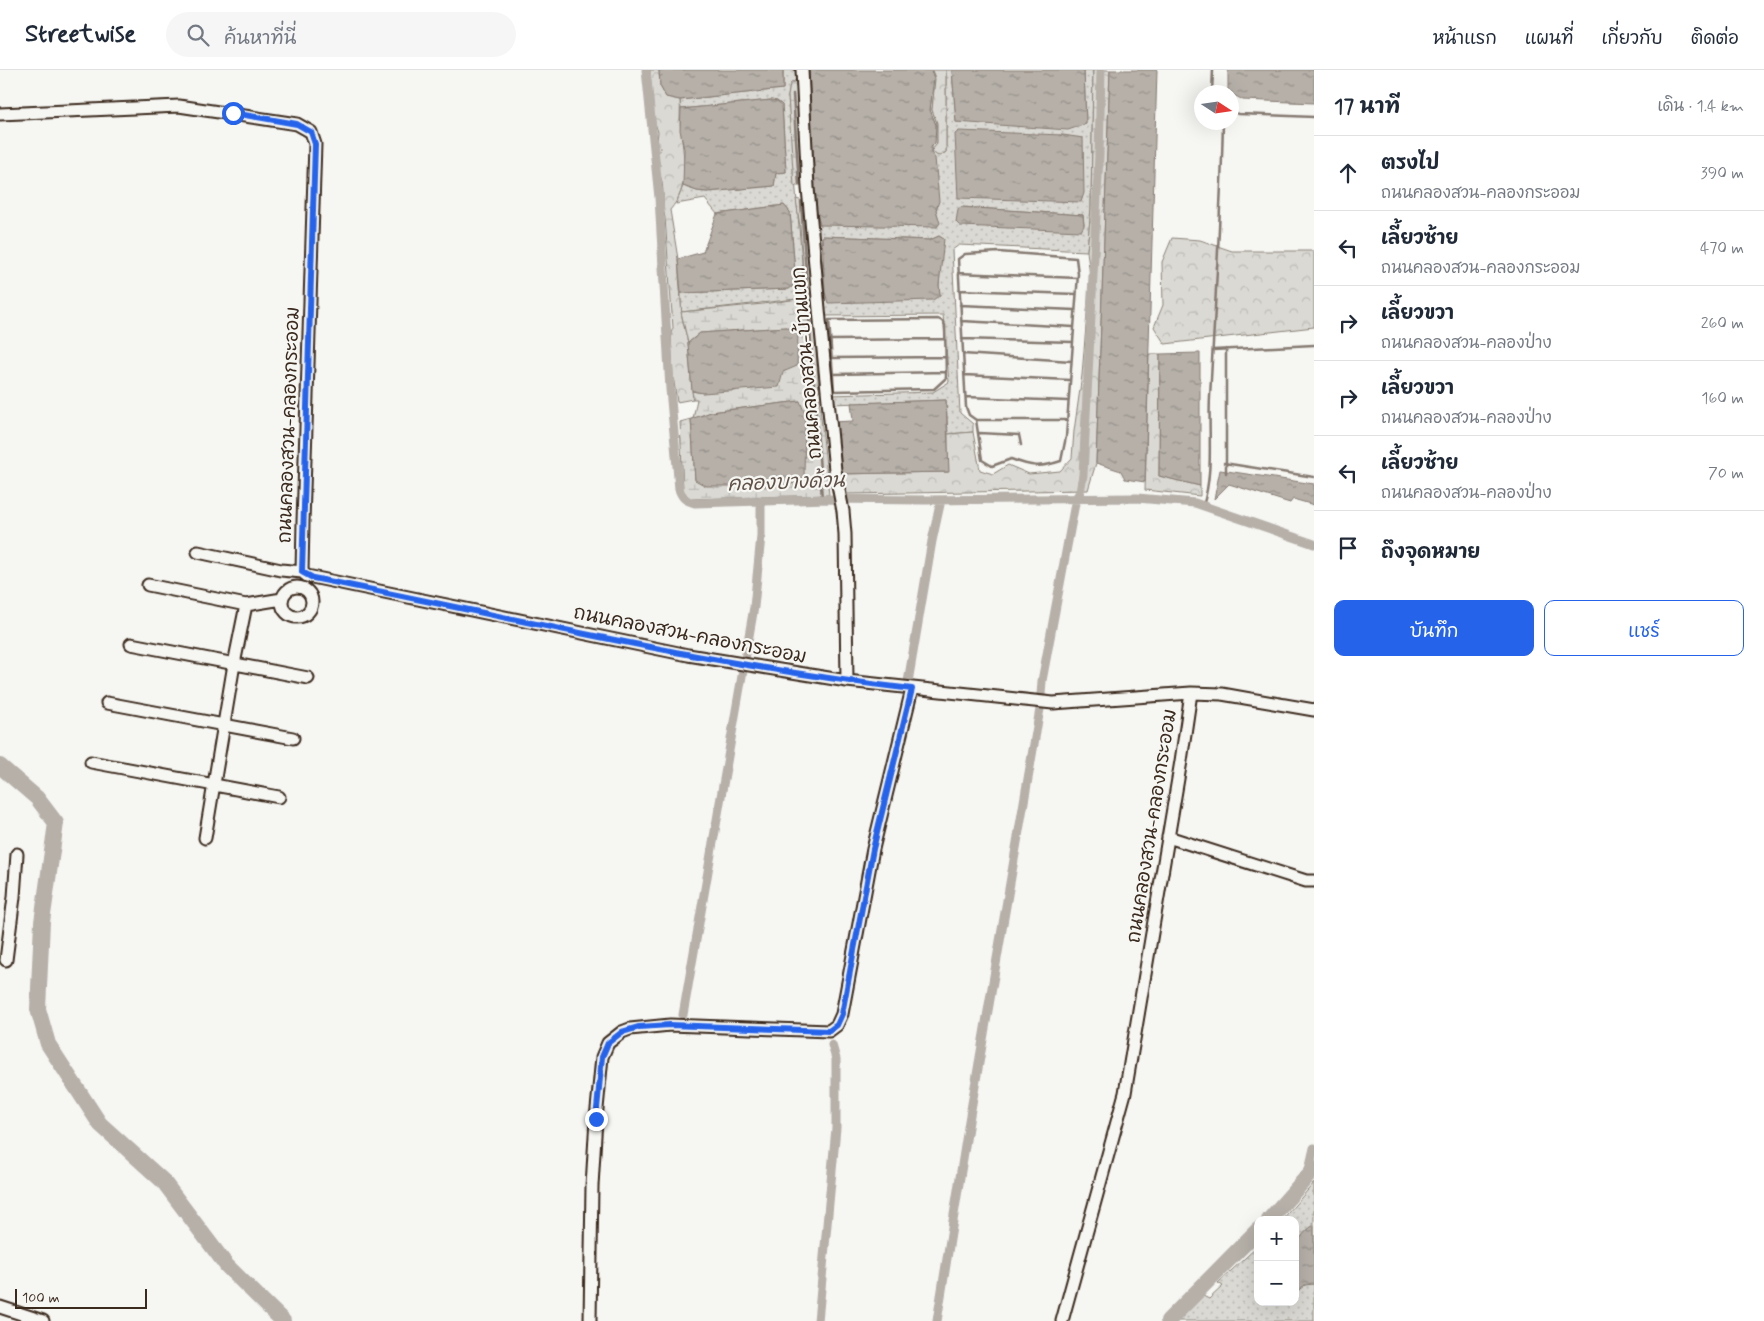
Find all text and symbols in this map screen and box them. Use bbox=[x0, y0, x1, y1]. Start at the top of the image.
search box bbox=[166, 12, 516, 57]
text: Streetwise bbox=[25, 19, 136, 50]
icon: search bbox=[184, 21, 212, 49]
text: ค้นหาที่นี่ bbox=[224, 26, 296, 51]
text: หน้าแรก bbox=[1433, 27, 1497, 51]
text: แผนที่ bbox=[1525, 27, 1573, 51]
text: เกี่ยวกับ bbox=[1601, 27, 1663, 51]
text: ติดต่อ bbox=[1691, 27, 1739, 51]
north arrow bbox=[1194, 85, 1239, 130]
text: 17 นาที bbox=[1334, 93, 1400, 121]
text: เดิน · 1.4 km bbox=[1657, 96, 1744, 117]
route start bbox=[222, 102, 245, 125]
text: ตรงไป bbox=[1381, 151, 1439, 176]
icon: ahead bbox=[1334, 159, 1362, 187]
text: 390 m bbox=[1701, 163, 1744, 184]
text: ถนนคลองสวน-คลองกระออม bbox=[1381, 183, 1580, 204]
text: เลี้ยวซ้าย bbox=[1381, 226, 1458, 251]
icon: left bbox=[1334, 234, 1362, 262]
text: 470 m bbox=[1700, 238, 1744, 259]
text: ถนนคลองสวน-คลองกระออม bbox=[1381, 258, 1580, 279]
street label: ถนนคลองสวน-บ้านแขก bbox=[786, 266, 828, 460]
text: เลี้ยวขวา bbox=[1381, 301, 1454, 326]
street label: ถนนคลองสวน-คลองกระออม bbox=[272, 306, 306, 544]
icon: right bbox=[1334, 309, 1362, 337]
text: 260 m bbox=[1701, 313, 1744, 334]
text: ถนนคลองสวน-คลองป่าง bbox=[1381, 333, 1552, 354]
text: เลี้ยวขวา bbox=[1381, 376, 1454, 401]
icon: right bbox=[1334, 384, 1362, 412]
text: 160 m bbox=[1701, 388, 1744, 409]
text: ถนนคลองสวน-คลองป่าง bbox=[1381, 408, 1552, 429]
text: เลี้ยวซ้าย bbox=[1381, 451, 1458, 476]
icon: left bbox=[1334, 459, 1362, 487]
text: 70 m bbox=[1708, 463, 1744, 484]
water label: คลองบางด้วน bbox=[727, 467, 847, 499]
text: ถนนคลองสวน-คลองป่าง bbox=[1381, 483, 1552, 504]
icon: arrive bbox=[1334, 534, 1362, 562]
text: ถึงจุดหมาย bbox=[1381, 540, 1480, 565]
street label: ถนนคลองสวน-คลองกระออม bbox=[571, 600, 809, 670]
button: บันทึก bbox=[1334, 600, 1534, 656]
button: แชร์ bbox=[1544, 600, 1744, 656]
street label: ถนนคลองสวน-คลองกระออม bbox=[1121, 707, 1183, 945]
route end bbox=[585, 1108, 608, 1131]
map controls bbox=[1254, 1216, 1299, 1306]
button: + bbox=[1254, 1216, 1299, 1261]
button: − bbox=[1254, 1261, 1299, 1306]
scale bar bbox=[15, 1286, 148, 1309]
text: 100 m bbox=[22, 1289, 60, 1307]

